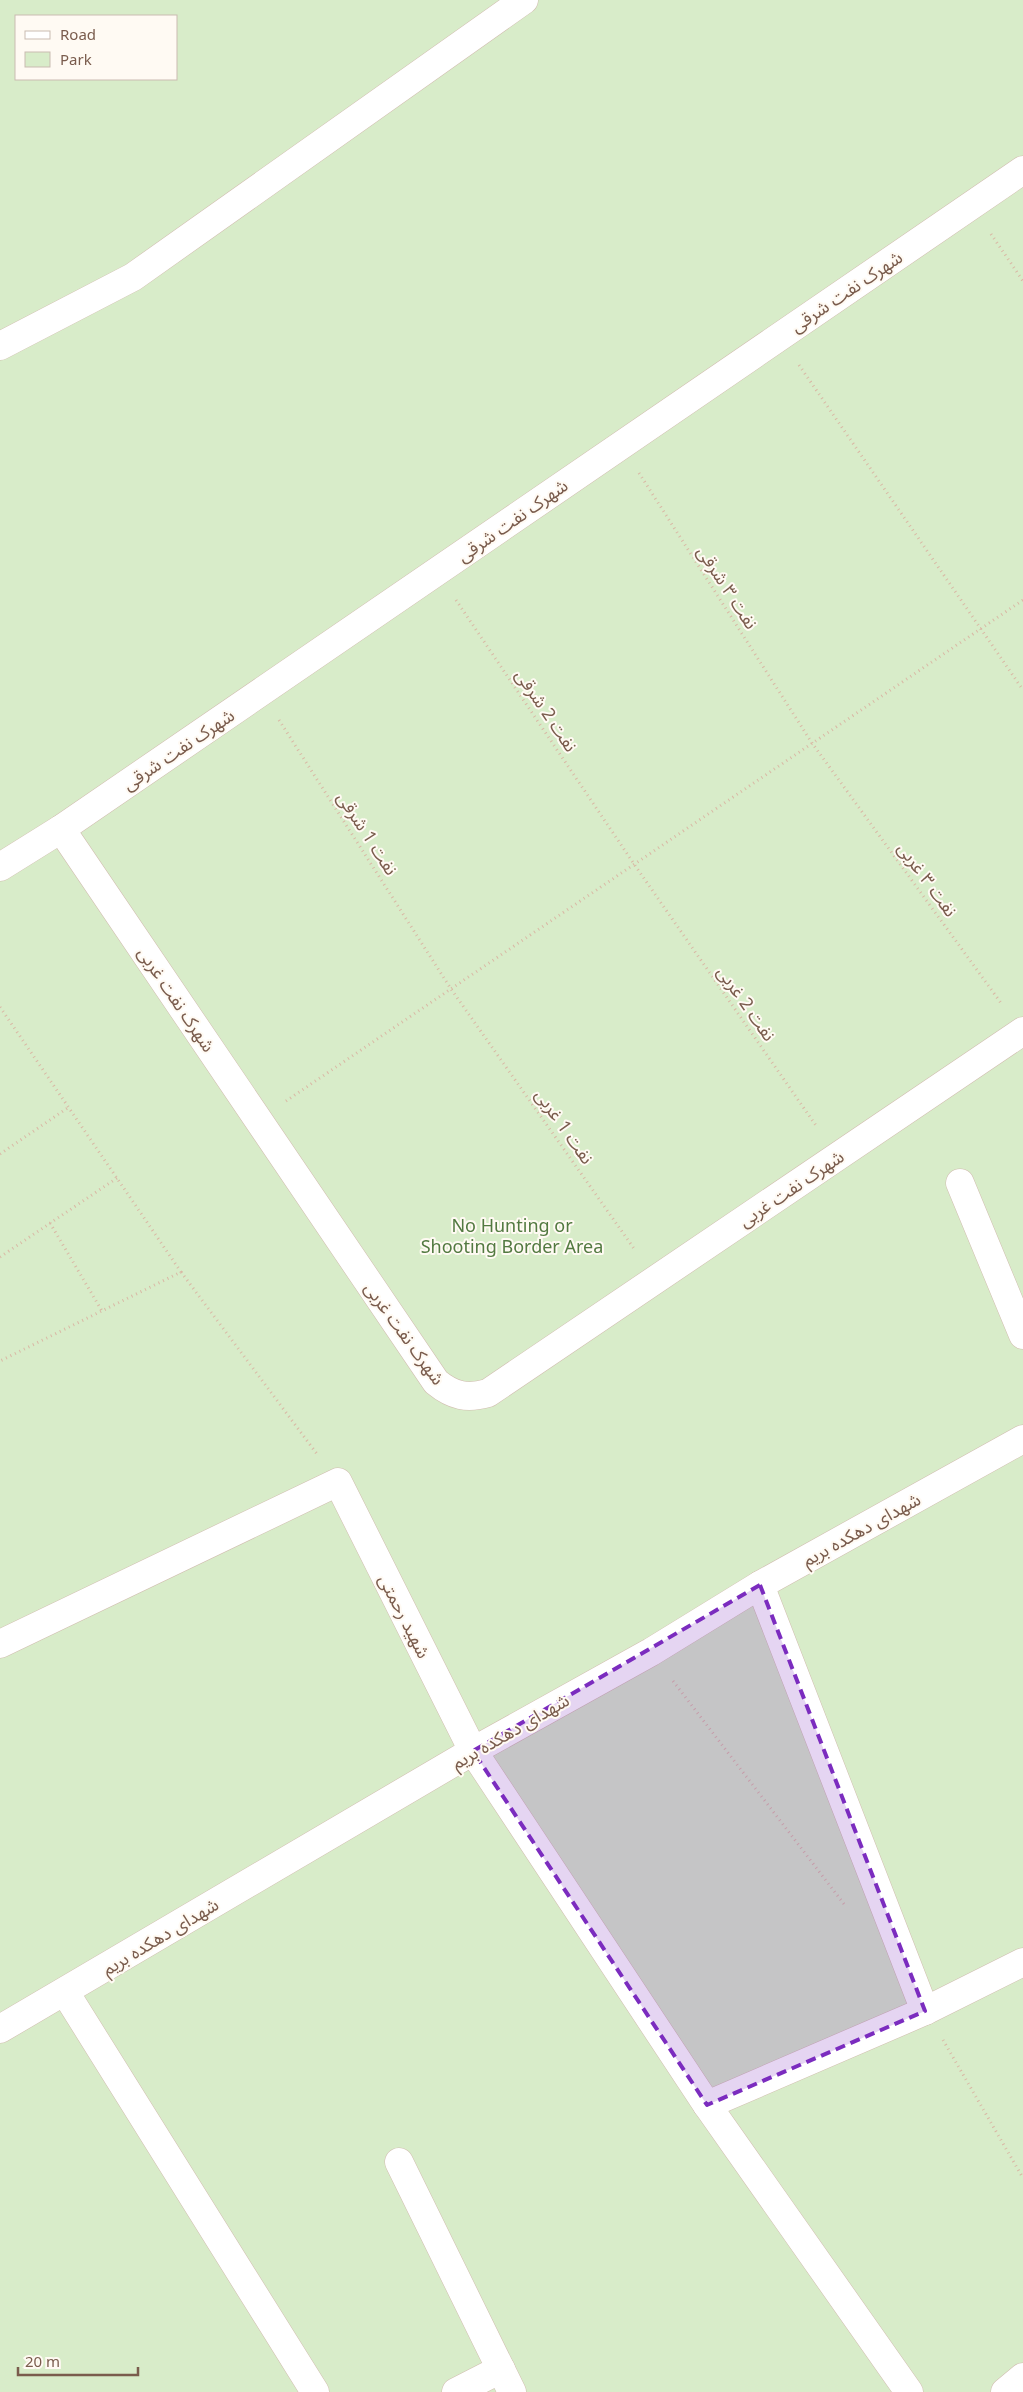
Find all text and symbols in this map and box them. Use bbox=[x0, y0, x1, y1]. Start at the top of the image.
legend bbox=[15, 15, 178, 80]
text: Road bbox=[60, 24, 96, 44]
text: Park bbox=[60, 49, 92, 69]
street label: شهرک نفت شرقی bbox=[785, 245, 907, 337]
street label: شهرک نفت شرقی bbox=[452, 473, 572, 567]
street label: نفت ۳ شرقی bbox=[692, 541, 764, 633]
street label: نفت 2 شرقی bbox=[510, 664, 584, 756]
street label: شهرک نفت شرقی bbox=[117, 703, 239, 795]
street label: نفت 1 شرقی bbox=[332, 787, 404, 879]
street label: نفت ۳ غربی bbox=[893, 837, 963, 921]
street label: شهرک نفت غربی bbox=[133, 942, 221, 1056]
street label: نفت 2 غربی bbox=[712, 961, 782, 1045]
street label: نفت 1 غربی bbox=[530, 1084, 600, 1168]
street label: شهرک نفت غربی bbox=[734, 1144, 848, 1232]
park label: No Hunting or Shooting Border Area bbox=[421, 1213, 603, 1258]
street label: شهرک نفت غربی bbox=[359, 1277, 451, 1389]
street label: شهدای دهکده بریم bbox=[797, 1487, 926, 1573]
street label: شهید رحمتی bbox=[374, 1570, 436, 1662]
street label: شهدای دهکده بریم bbox=[447, 1688, 574, 1776]
street label: شهدای دهکده بریم bbox=[97, 1892, 224, 1982]
scale bar bbox=[18, 2344, 138, 2376]
text: 20 m bbox=[25, 2351, 60, 2371]

